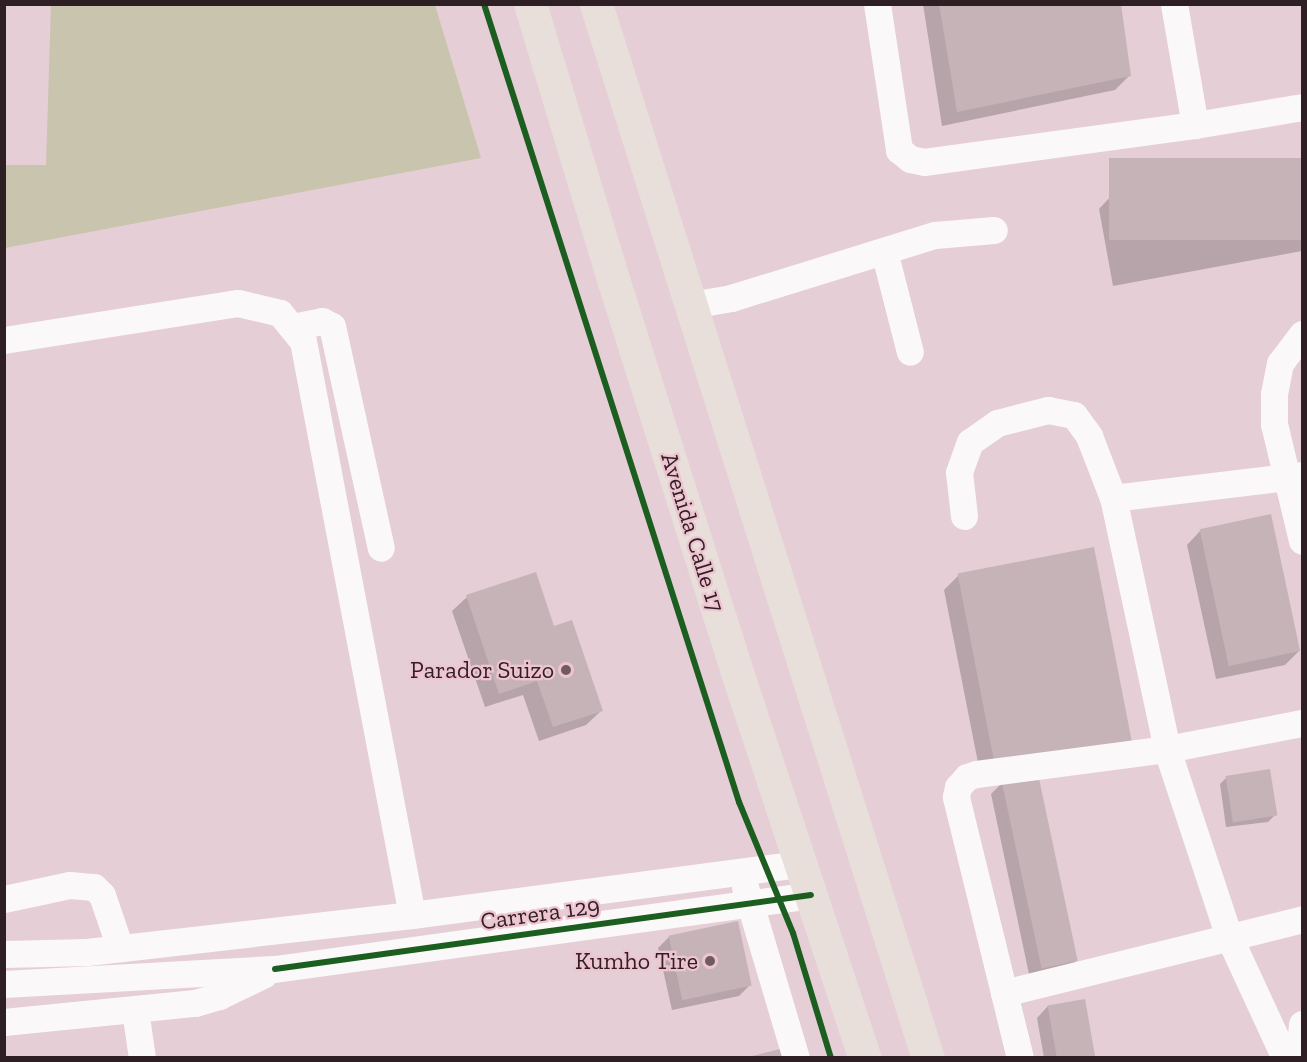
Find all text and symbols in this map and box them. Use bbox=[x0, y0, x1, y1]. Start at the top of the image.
street label: Avenida Calle 17 bbox=[655, 449, 731, 615]
place label: Parador Suizo bbox=[410, 656, 554, 684]
marker: Parador Suizo bbox=[559, 663, 573, 677]
street label: Carrera 129 bbox=[479, 890, 601, 936]
place label: Kumho Tire bbox=[574, 947, 698, 975]
marker: Kumho Tire bbox=[703, 954, 717, 968]

